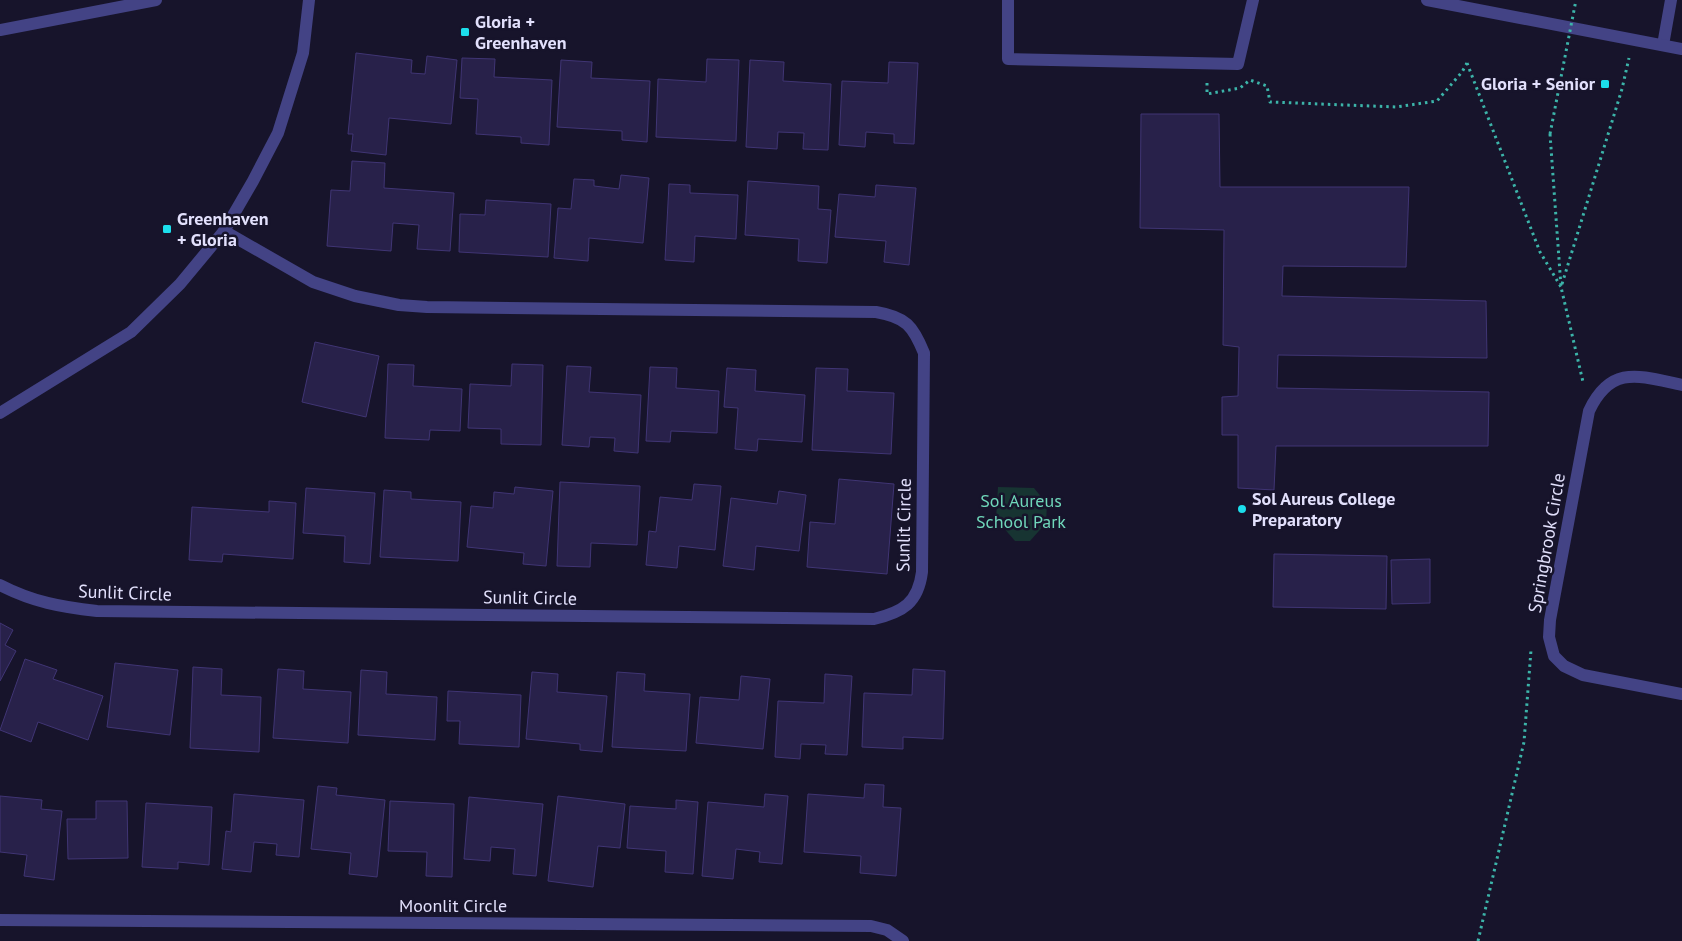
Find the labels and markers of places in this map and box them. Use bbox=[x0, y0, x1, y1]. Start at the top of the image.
place label: Gloria + Greenhaven bbox=[475, 10, 566, 54]
marker: Gloria + Greenhaven bbox=[459, 26, 471, 38]
place label: Gloria + Senior bbox=[1481, 72, 1596, 95]
marker: Gloria + Senior bbox=[1599, 78, 1611, 90]
place label: Greenhaven + Gloria bbox=[177, 207, 268, 251]
marker: Greenhaven + Gloria bbox=[161, 223, 173, 235]
place label: Sol Aureus College Preparatory bbox=[1252, 487, 1395, 531]
marker: Sol Aureus College Preparatory bbox=[1236, 503, 1248, 515]

